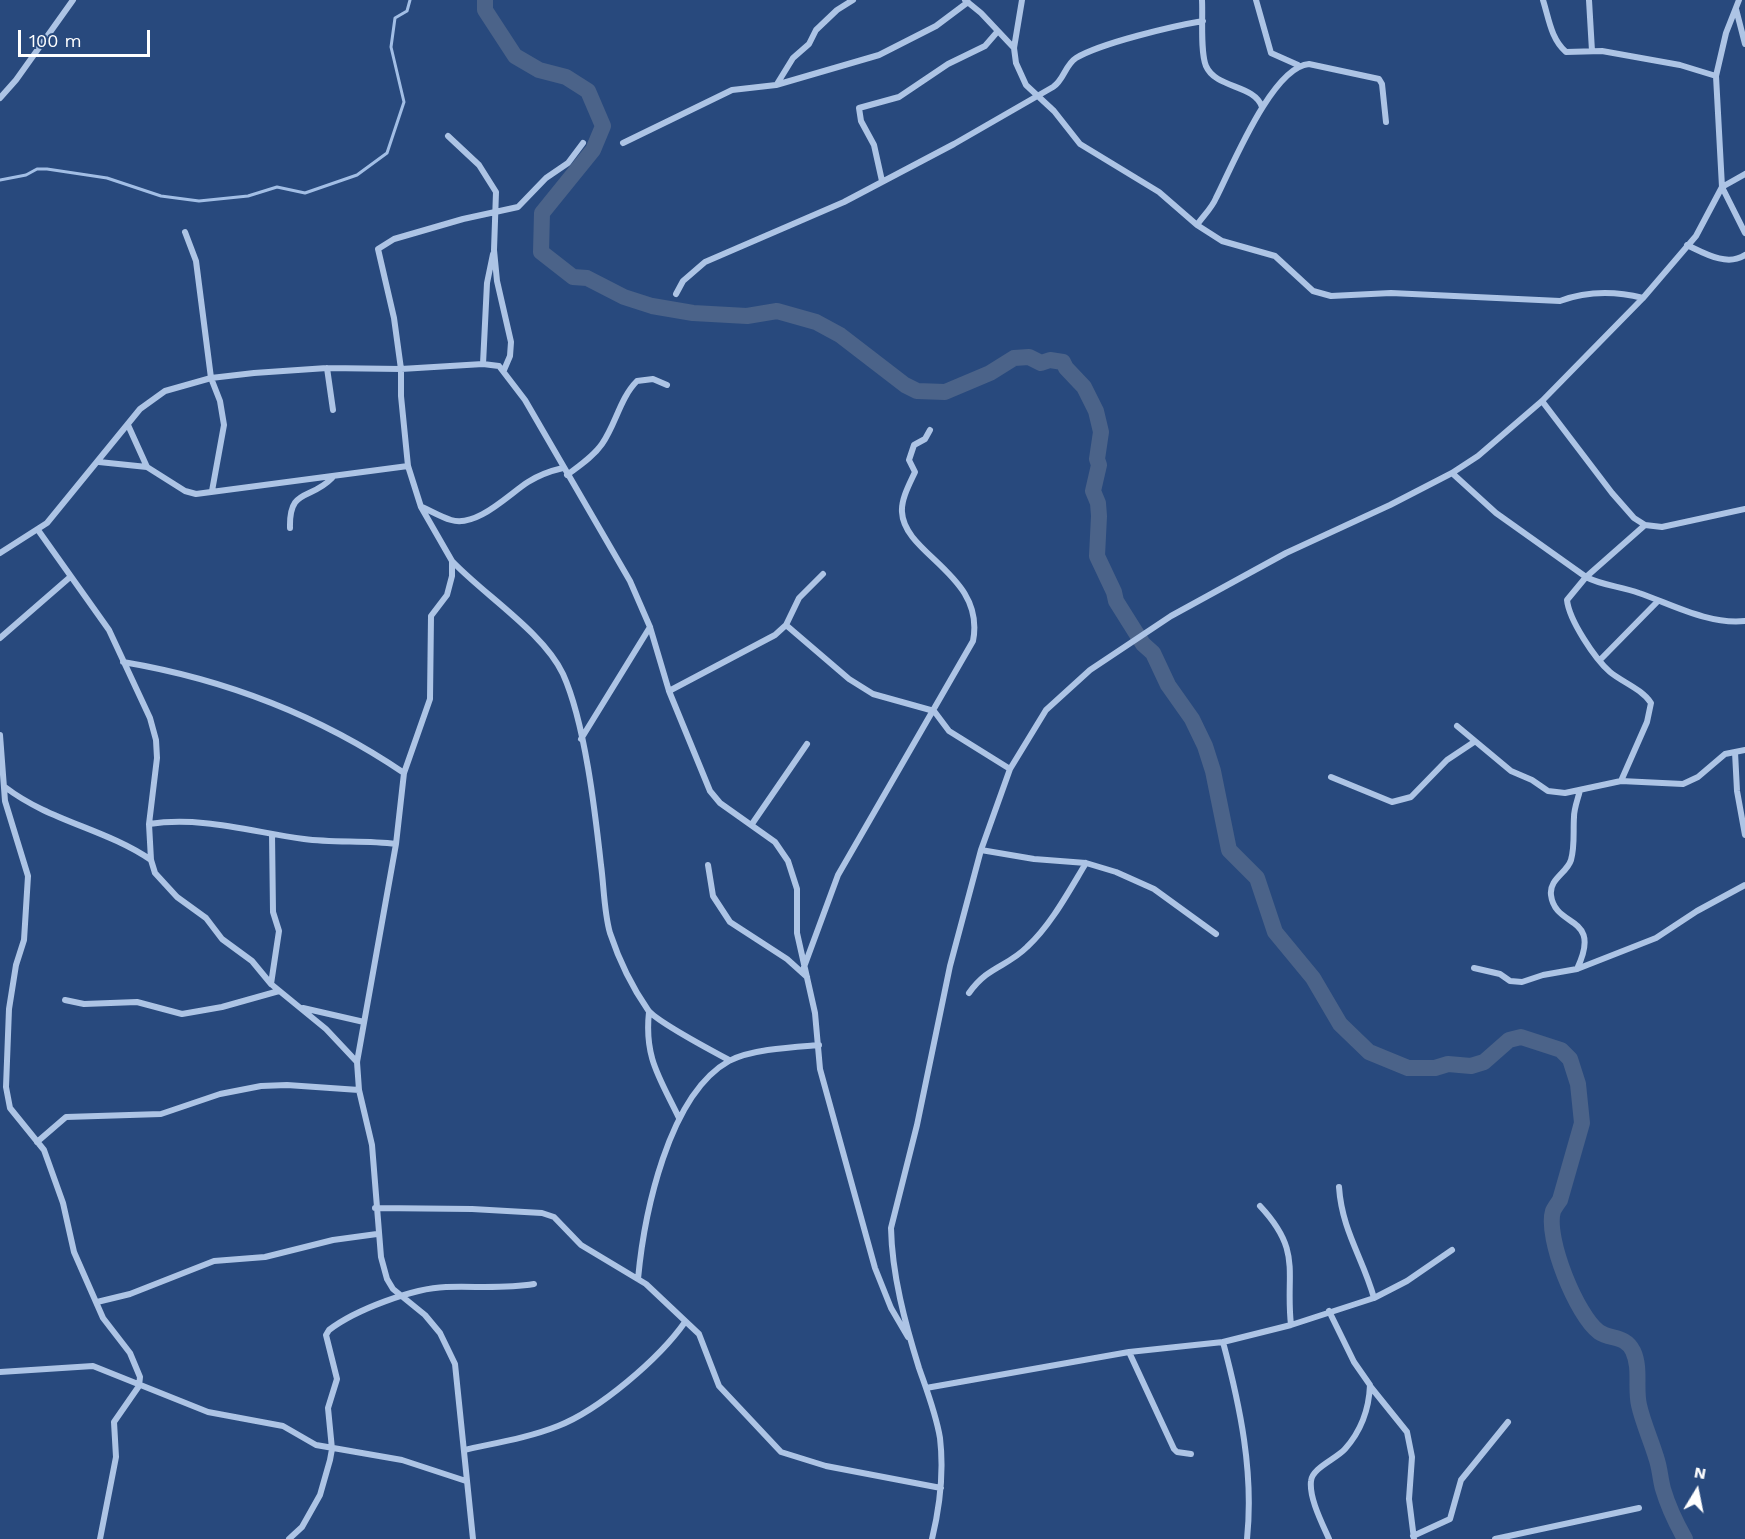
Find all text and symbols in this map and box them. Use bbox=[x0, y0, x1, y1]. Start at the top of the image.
scale bar bbox=[21, 18, 153, 56]
text: 100 m bbox=[29, 30, 82, 51]
north arrow bbox=[1667, 1461, 1727, 1521]
text: N bbox=[1693, 1462, 1708, 1483]

